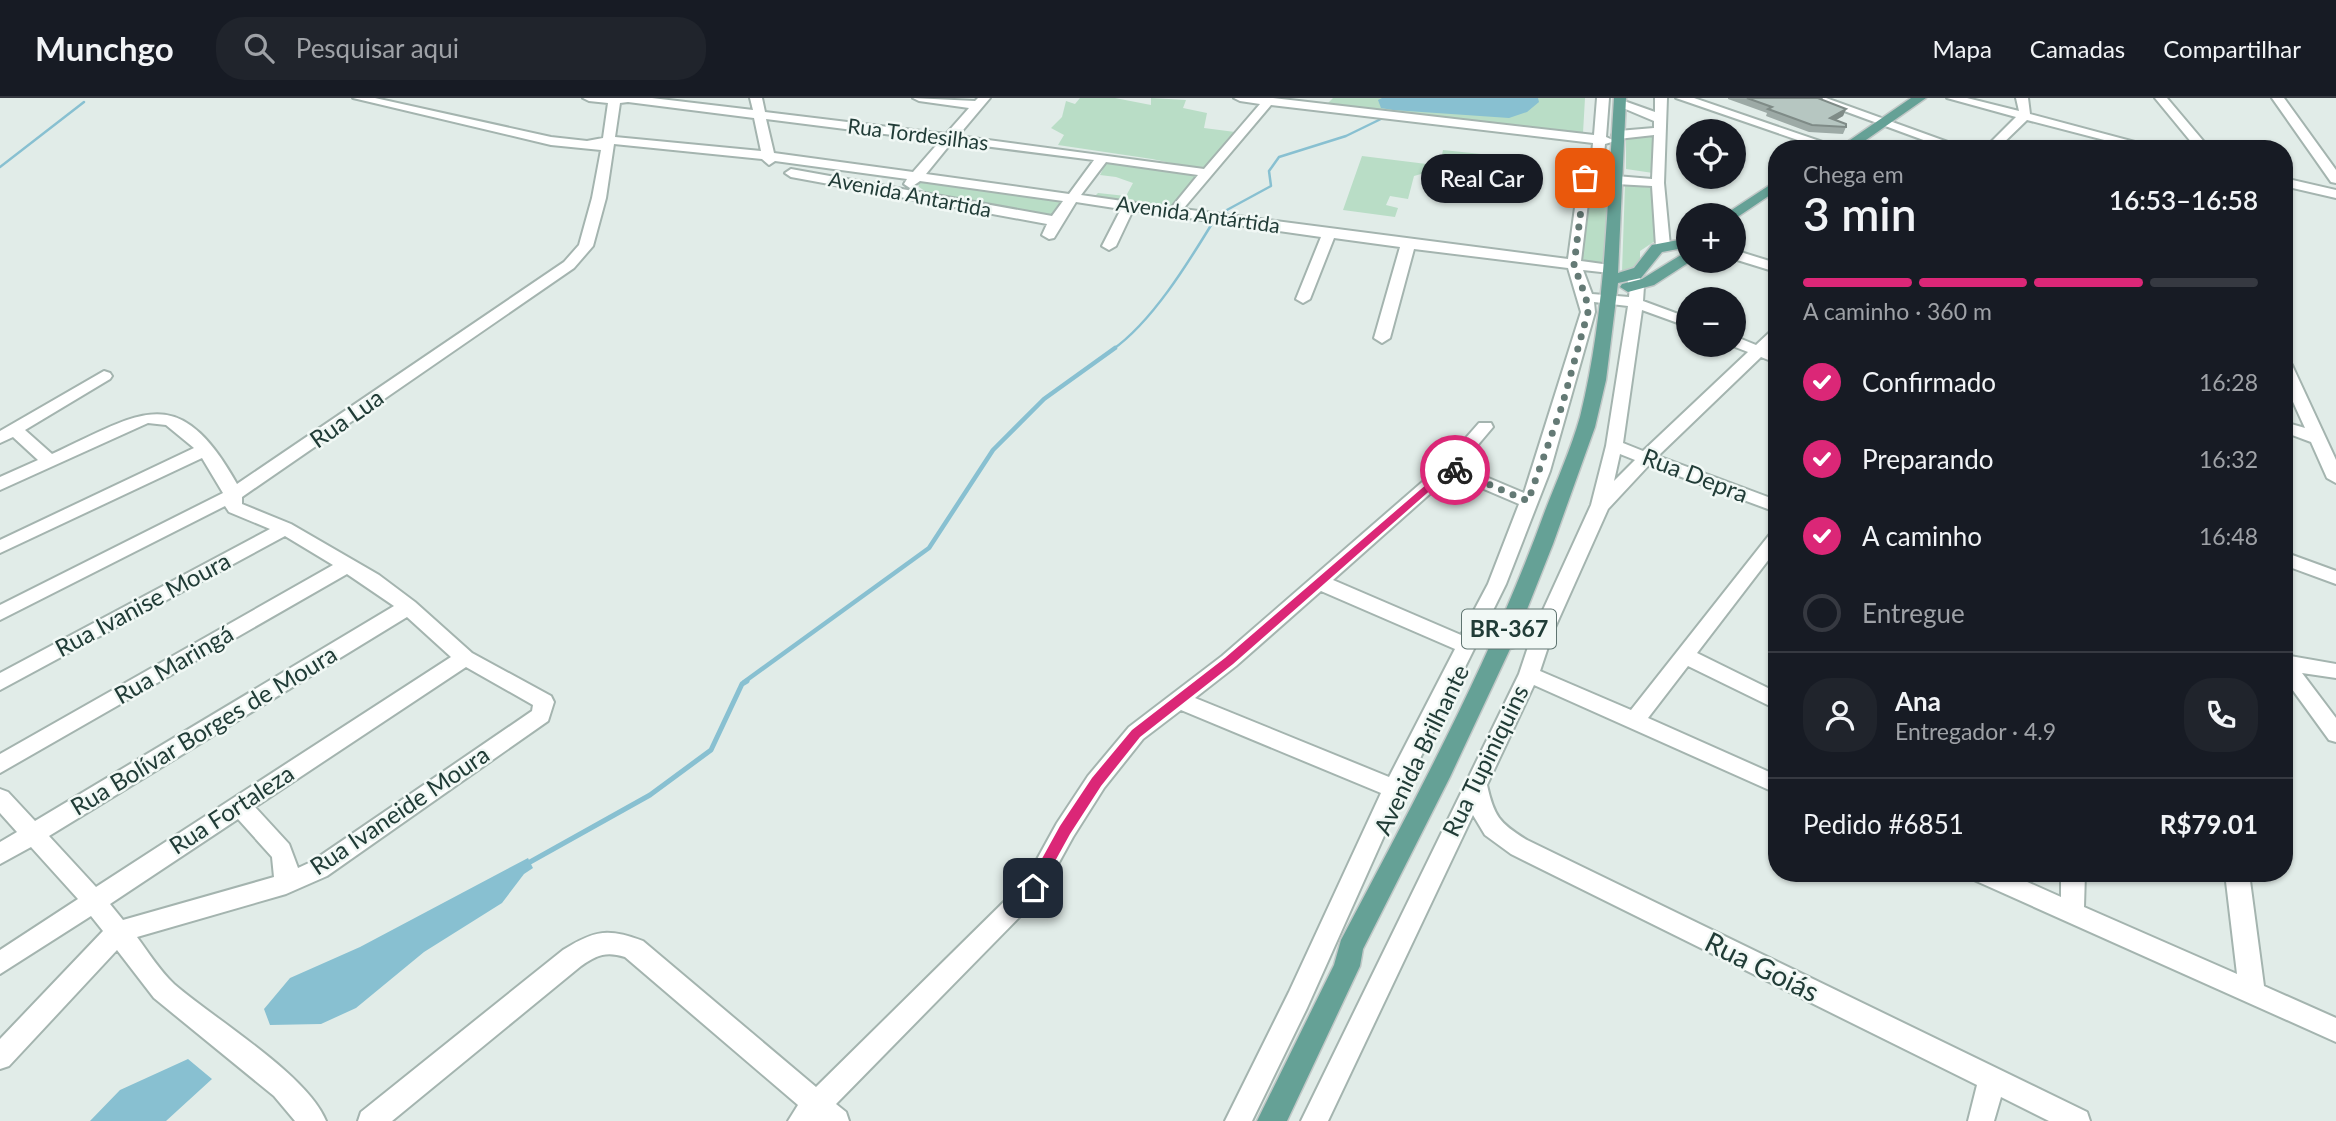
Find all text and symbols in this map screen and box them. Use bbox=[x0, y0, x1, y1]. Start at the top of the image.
search box bbox=[216, 17, 706, 80]
text: Munchgo bbox=[35, 28, 174, 68]
icon: search bbox=[240, 29, 278, 67]
text: Pesquisar aqui bbox=[296, 32, 459, 64]
text: Mapa bbox=[1933, 34, 1992, 63]
text: Camadas bbox=[2030, 34, 2125, 63]
text: Compartilhar bbox=[2163, 34, 2301, 63]
street label: Rua Tordesilhas bbox=[846, 112, 990, 155]
map controls bbox=[1676, 119, 1746, 357]
button: locate bbox=[1676, 119, 1746, 189]
pin bbox=[1555, 148, 1615, 208]
callout: Real Car bbox=[1420, 154, 1543, 202]
icon: bag bbox=[1566, 159, 1604, 197]
text: Chega em bbox=[1803, 160, 1904, 188]
text: Real Car bbox=[1440, 164, 1524, 192]
street label: Avenida Antartida bbox=[827, 166, 994, 222]
text: 16:53–16:58 bbox=[2109, 184, 2258, 216]
text: 3 min bbox=[1803, 186, 1917, 241]
street label: Avenida Antártida bbox=[1115, 190, 1282, 237]
button: + bbox=[1676, 203, 1746, 273]
button: − bbox=[1676, 287, 1746, 357]
text: A caminho · 360 m bbox=[1803, 297, 1992, 325]
icon: check bbox=[1803, 363, 1841, 401]
text: Confirmado bbox=[1862, 366, 1996, 398]
text: 16:28 bbox=[2199, 368, 2258, 396]
street label: Rua Lua bbox=[304, 382, 388, 453]
courier bbox=[1420, 435, 1490, 505]
icon: check bbox=[1803, 440, 1841, 478]
street label: Rua Depra bbox=[1639, 441, 1752, 508]
text: Preparando bbox=[1862, 443, 1994, 475]
text: 16:32 bbox=[2199, 445, 2258, 473]
icon: bike bbox=[1436, 451, 1474, 489]
icon: check bbox=[1803, 517, 1841, 555]
text: A caminho bbox=[1862, 520, 1982, 552]
text: 16:48 bbox=[2199, 522, 2258, 550]
street label: Rua Ivanise Moura bbox=[50, 545, 235, 662]
text: Entregue bbox=[1862, 597, 1965, 629]
road number: BR-367 bbox=[1462, 610, 1556, 649]
street label: Rua Maringá bbox=[109, 618, 238, 709]
street label: Rua Bolívar Borges de Moura bbox=[65, 639, 342, 821]
street label: Avenida Brilhante bbox=[1367, 659, 1474, 839]
button: person bbox=[1803, 678, 1877, 752]
button: phone bbox=[2184, 678, 2258, 752]
street label: Rua Tupiniquins bbox=[1435, 680, 1534, 841]
text: Ana bbox=[1895, 685, 1941, 717]
text: Entregador · 4.9 bbox=[1895, 717, 2056, 745]
street label: Rua Ivaneide Moura bbox=[304, 739, 494, 880]
street label: Rua Fortaleza bbox=[164, 758, 299, 860]
text: Pedido #6851 bbox=[1803, 808, 1964, 840]
text: R$79.01 bbox=[2160, 808, 2258, 840]
pin bbox=[1003, 858, 1063, 918]
icon: home bbox=[1014, 869, 1052, 907]
street label: Rua Goiás bbox=[1700, 924, 1825, 1008]

